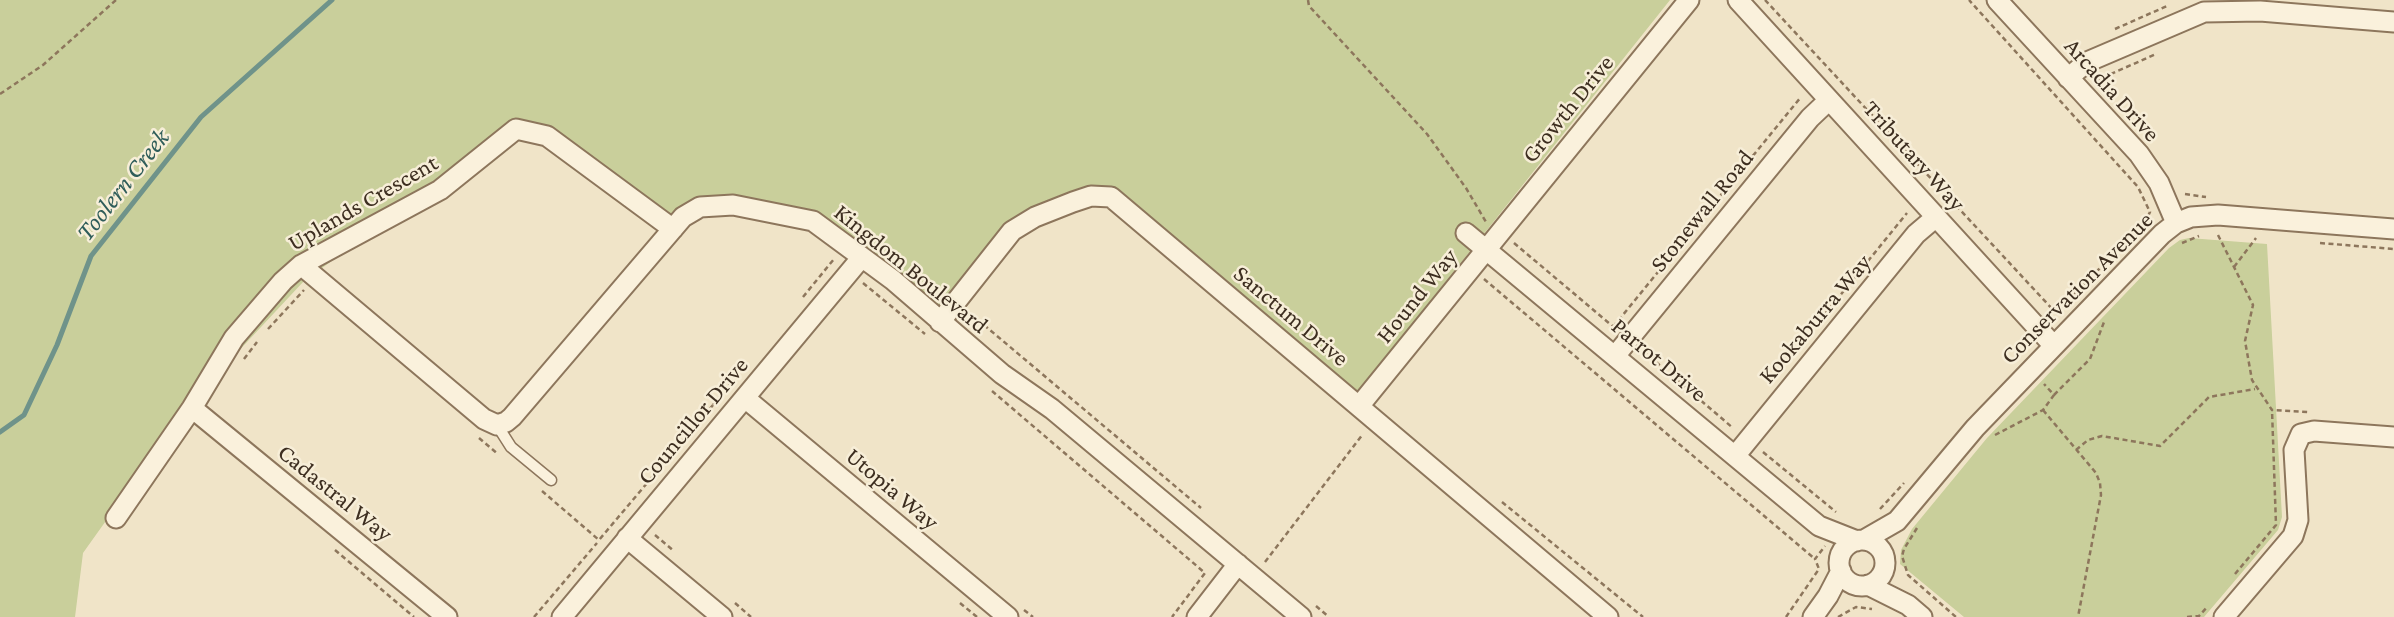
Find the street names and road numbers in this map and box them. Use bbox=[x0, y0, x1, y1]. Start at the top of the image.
street label: Arcadia Drive bbox=[2058, 32, 2166, 148]
street label: Growth Drive bbox=[1516, 49, 1620, 169]
street label: Tributary Way bbox=[1857, 95, 1971, 217]
street label: Stonewall Road bbox=[1644, 144, 1760, 278]
street label: Uplands Crescent bbox=[283, 148, 443, 258]
street label: Kingdom Boulevard bbox=[828, 198, 994, 340]
street label: Conservation Avenue bbox=[1995, 206, 2159, 370]
street label: Hound Way bbox=[1370, 243, 1464, 349]
street label: Kookaburra Way bbox=[1753, 248, 1877, 390]
street label: Sanctum Drive bbox=[1227, 259, 1355, 373]
street label: Parrot Drive bbox=[1605, 312, 1713, 408]
street label: Councillor Drive bbox=[631, 351, 755, 491]
street label: Cadastral Way bbox=[272, 438, 398, 548]
street label: Utopia Way bbox=[840, 442, 944, 536]

